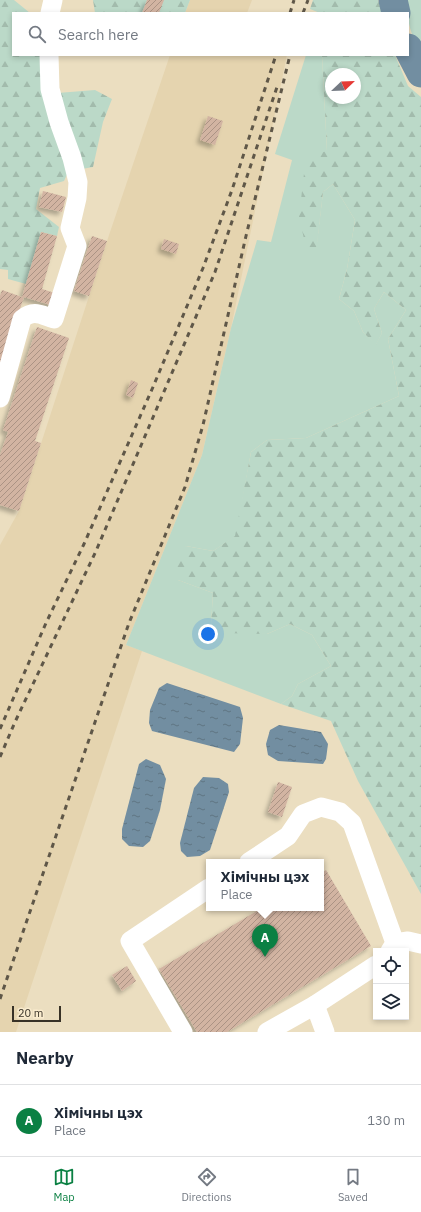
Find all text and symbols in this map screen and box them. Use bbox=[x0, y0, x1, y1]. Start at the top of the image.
search box bbox=[12, 12, 409, 56]
icon: search bbox=[26, 23, 48, 45]
text: Search here bbox=[58, 25, 138, 44]
north arrow bbox=[325, 68, 361, 104]
your location bbox=[198, 624, 218, 644]
popup bbox=[206, 859, 324, 911]
text: Хімічны цэх bbox=[221, 867, 309, 886]
text: Place bbox=[221, 886, 253, 903]
pin: A bbox=[252, 924, 278, 957]
map controls bbox=[373, 948, 409, 1020]
button: locate bbox=[373, 948, 409, 984]
button: layers bbox=[373, 984, 409, 1020]
scale bar bbox=[12, 1004, 61, 1023]
text: 20 m bbox=[18, 1006, 43, 1020]
text: Nearby bbox=[16, 1047, 74, 1069]
text: Хімічны цэх bbox=[54, 1103, 143, 1122]
text: A bbox=[25, 1112, 33, 1129]
text: 130 m bbox=[367, 1112, 405, 1129]
text: Place bbox=[54, 1122, 86, 1139]
tab: Map bbox=[53, 1166, 75, 1204]
tab: Directions bbox=[181, 1166, 232, 1204]
tab: Saved bbox=[338, 1166, 368, 1204]

